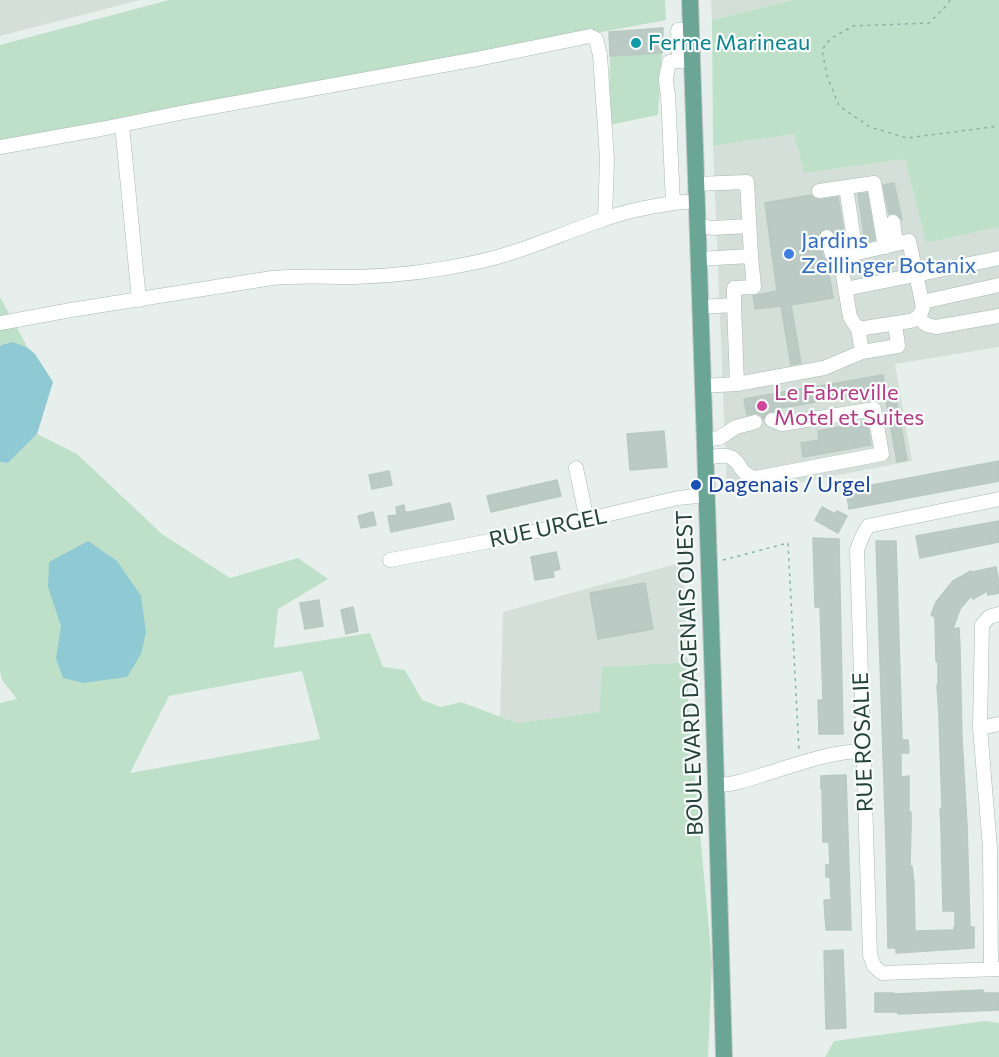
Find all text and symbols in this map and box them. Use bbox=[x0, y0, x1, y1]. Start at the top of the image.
place label: Ferme Marineau bbox=[648, 30, 810, 56]
marker: Ferme Marineau bbox=[629, 36, 643, 50]
place label: Jardins Zeillinger Botanix bbox=[801, 228, 976, 280]
marker: Jardins Zeillinger Botanix bbox=[782, 247, 796, 261]
place label: Le Fabreville Motel et Suites bbox=[774, 380, 924, 432]
marker: Le Fabreville Motel et Suites bbox=[755, 399, 769, 413]
place label: Dagenais / Urgel bbox=[708, 472, 871, 498]
marker: Dagenais / Urgel bbox=[689, 478, 703, 492]
street label: RUE URGEL bbox=[487, 503, 609, 553]
street label: BOULEVARD DAGENAIS OUEST bbox=[671, 510, 709, 836]
street label: RUE ROSALIE bbox=[847, 672, 879, 812]

